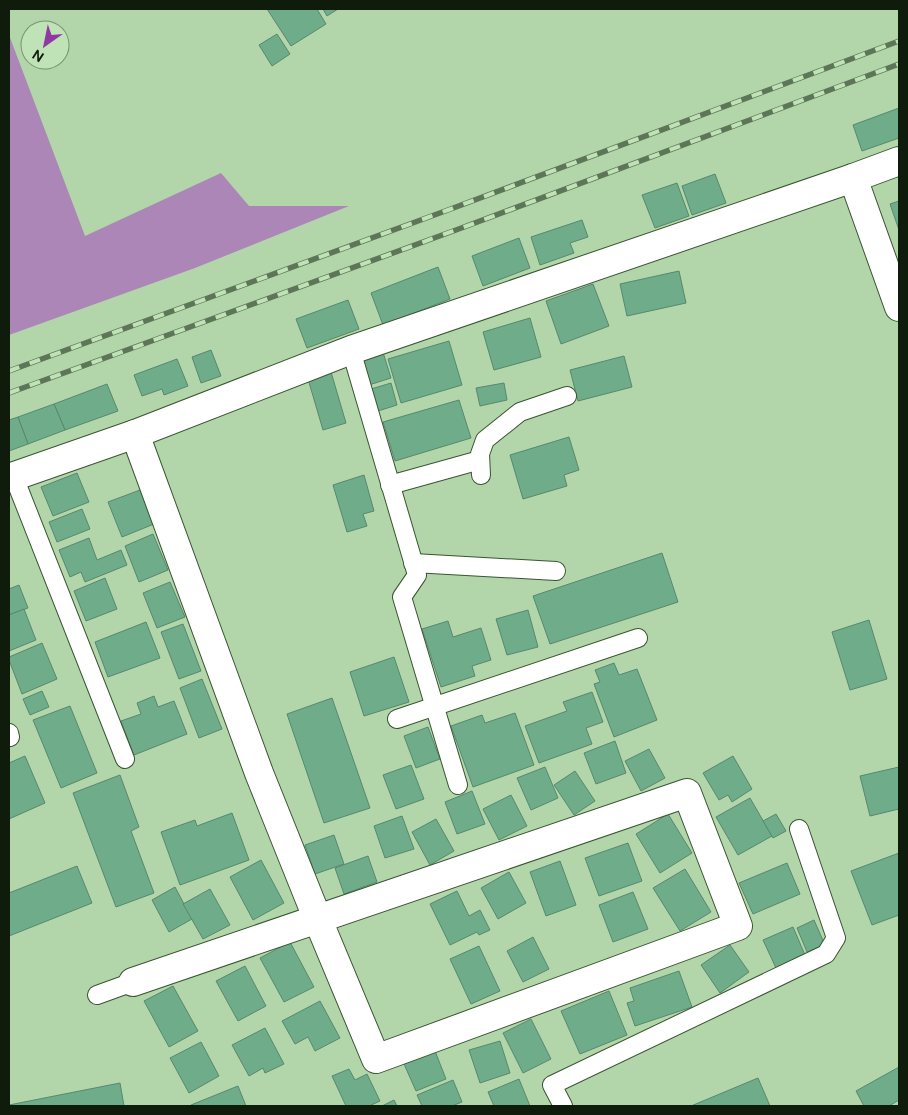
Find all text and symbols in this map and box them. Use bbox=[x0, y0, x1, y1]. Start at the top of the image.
north arrow bbox=[20, 20, 70, 70]
text: N bbox=[29, 46, 47, 66]

